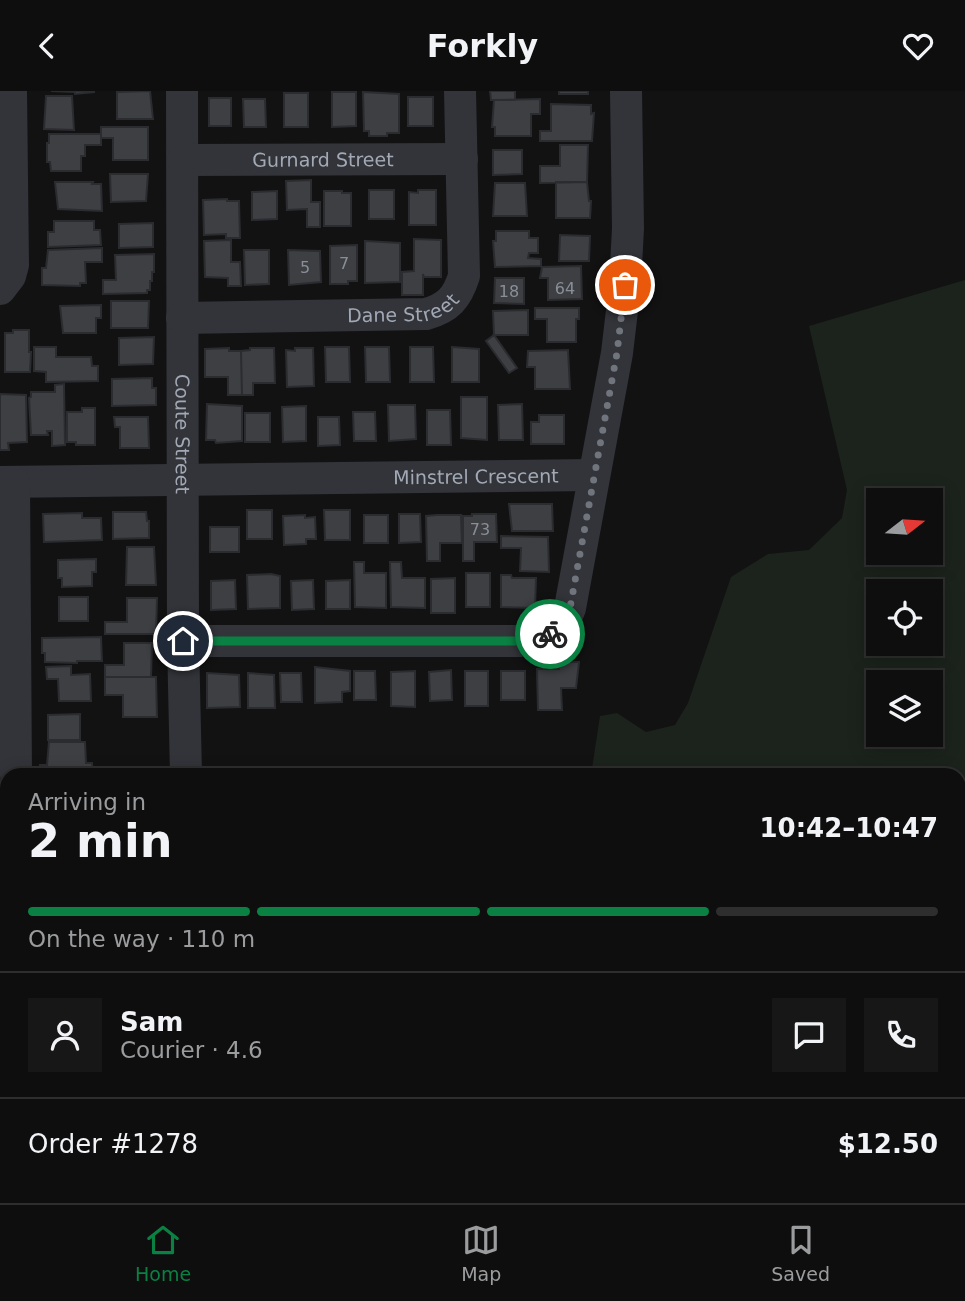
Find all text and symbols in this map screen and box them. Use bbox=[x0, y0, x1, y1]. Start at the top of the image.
icon: back bbox=[28, 27, 66, 65]
text: Forkly bbox=[427, 27, 538, 65]
icon: heart bbox=[899, 27, 937, 65]
street label: Gurnard Street bbox=[252, 148, 394, 171]
house number: 7 bbox=[339, 254, 349, 273]
pin bbox=[595, 255, 655, 315]
house number: 5 bbox=[300, 258, 310, 277]
icon: bag bbox=[606, 266, 644, 304]
house number: 64 bbox=[555, 279, 575, 298]
house number: 18 bbox=[499, 282, 519, 301]
street label: Dane Street bbox=[347, 289, 463, 326]
street label: Coute Street bbox=[172, 374, 194, 494]
street label: Minstrel Crescent bbox=[393, 464, 559, 488]
north arrow bbox=[866, 488, 943, 565]
map controls bbox=[866, 488, 943, 747]
house number: 73 bbox=[470, 520, 490, 539]
button: locate bbox=[866, 579, 943, 656]
courier bbox=[515, 599, 585, 669]
pin bbox=[153, 611, 213, 671]
icon: bike bbox=[531, 615, 569, 653]
icon: home bbox=[164, 622, 202, 660]
button: layers bbox=[866, 670, 943, 747]
text: Arriving in bbox=[28, 789, 146, 815]
text: 10:42–10:47 bbox=[759, 813, 938, 843]
text: 2 min bbox=[28, 814, 172, 868]
text: On the way · 110 m bbox=[28, 926, 255, 952]
button: person bbox=[28, 998, 102, 1072]
button: chat bbox=[772, 998, 846, 1072]
button: phone bbox=[864, 998, 938, 1072]
text: Sam bbox=[120, 1007, 183, 1037]
text: Courier · 4.6 bbox=[120, 1037, 263, 1063]
text: Order #1278 bbox=[28, 1129, 198, 1159]
text: $12.50 bbox=[838, 1129, 938, 1159]
tab: Home bbox=[135, 1221, 191, 1285]
tab: Map bbox=[461, 1221, 501, 1285]
tab: Saved bbox=[771, 1221, 830, 1285]

